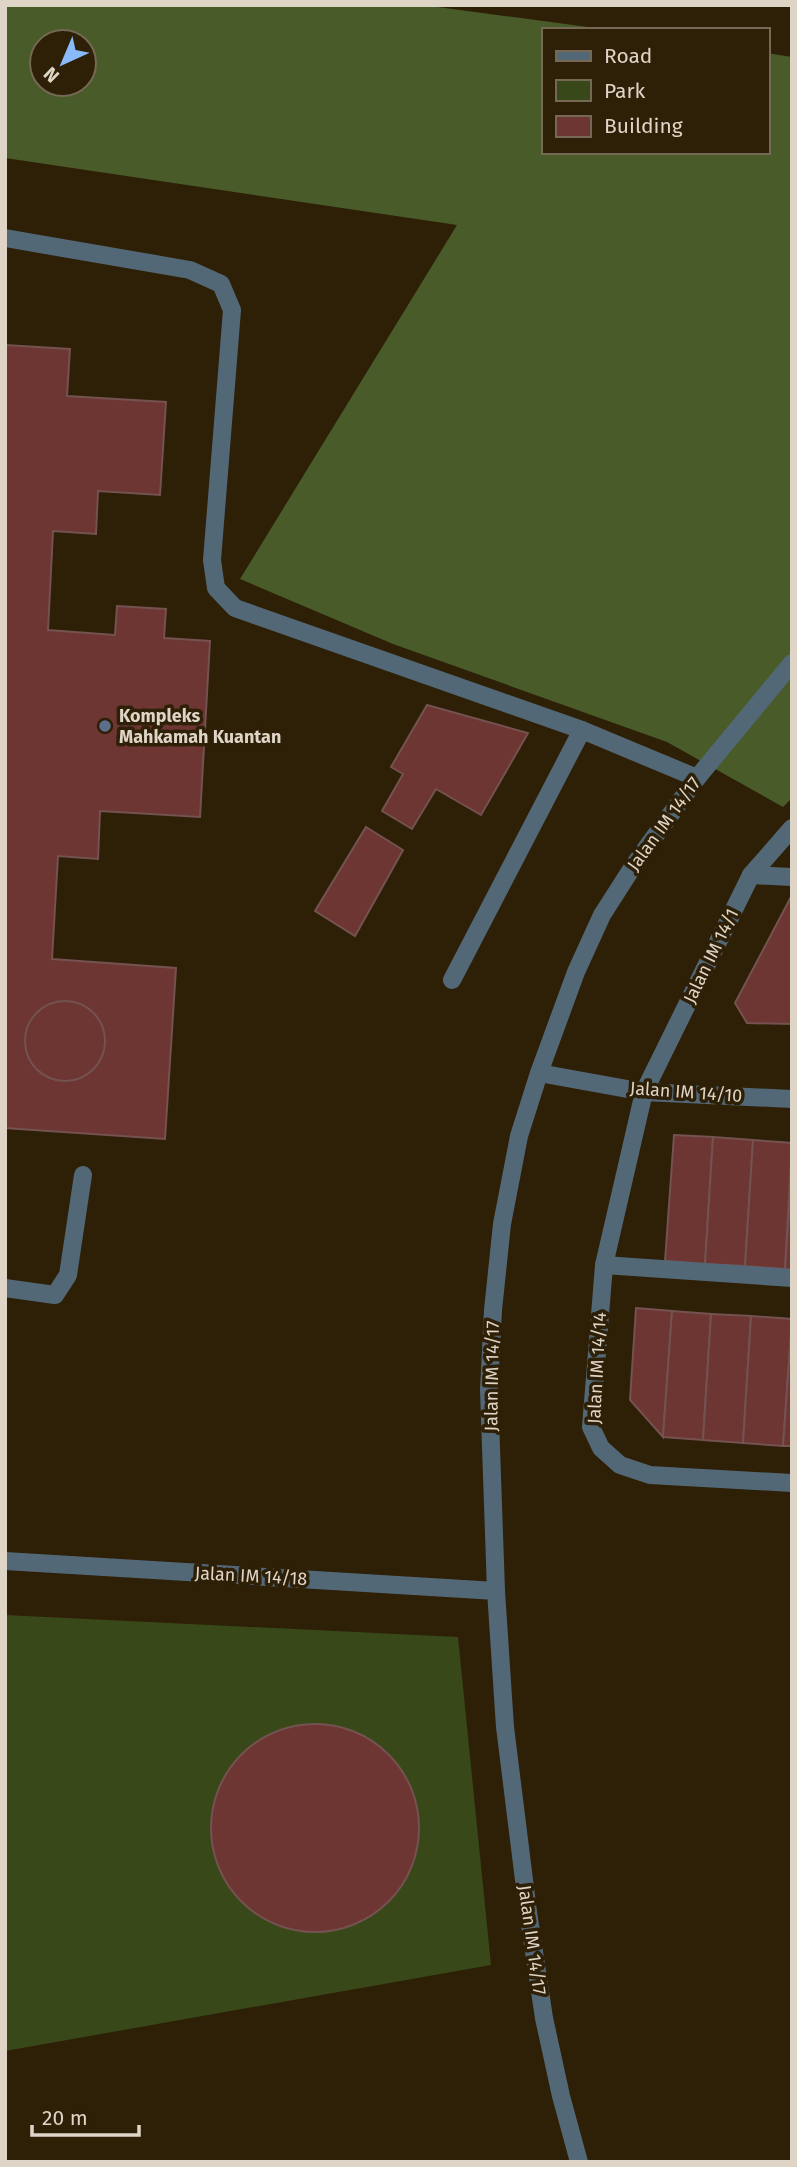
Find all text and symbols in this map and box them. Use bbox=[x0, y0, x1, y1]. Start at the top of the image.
north arrow bbox=[28, 28, 98, 98]
legend bbox=[542, 28, 769, 154]
text: Road bbox=[604, 43, 652, 69]
text: N bbox=[39, 62, 64, 88]
text: Park bbox=[604, 78, 646, 104]
text: Building bbox=[604, 113, 683, 139]
place label: Kompleks Mahkamah Kuantan bbox=[119, 705, 281, 748]
marker: Kompleks Mahkamah Kuantan bbox=[97, 718, 113, 734]
street label: Jalan IM 14/17 bbox=[623, 773, 705, 875]
street label: Jalan IM 14/1 bbox=[679, 905, 743, 1007]
street label: Jalan IM 14/10 bbox=[629, 1077, 743, 1107]
street label: Jalan IM 14/14 bbox=[583, 1311, 611, 1425]
street label: Jalan IM 14/17 bbox=[480, 1321, 504, 1431]
street label: Jalan IM 14/18 bbox=[194, 1562, 308, 1590]
street label: Jalan IM 14/17 bbox=[513, 1884, 551, 1996]
scale bar bbox=[32, 2094, 138, 2138]
text: 20 m bbox=[42, 2105, 88, 2131]

